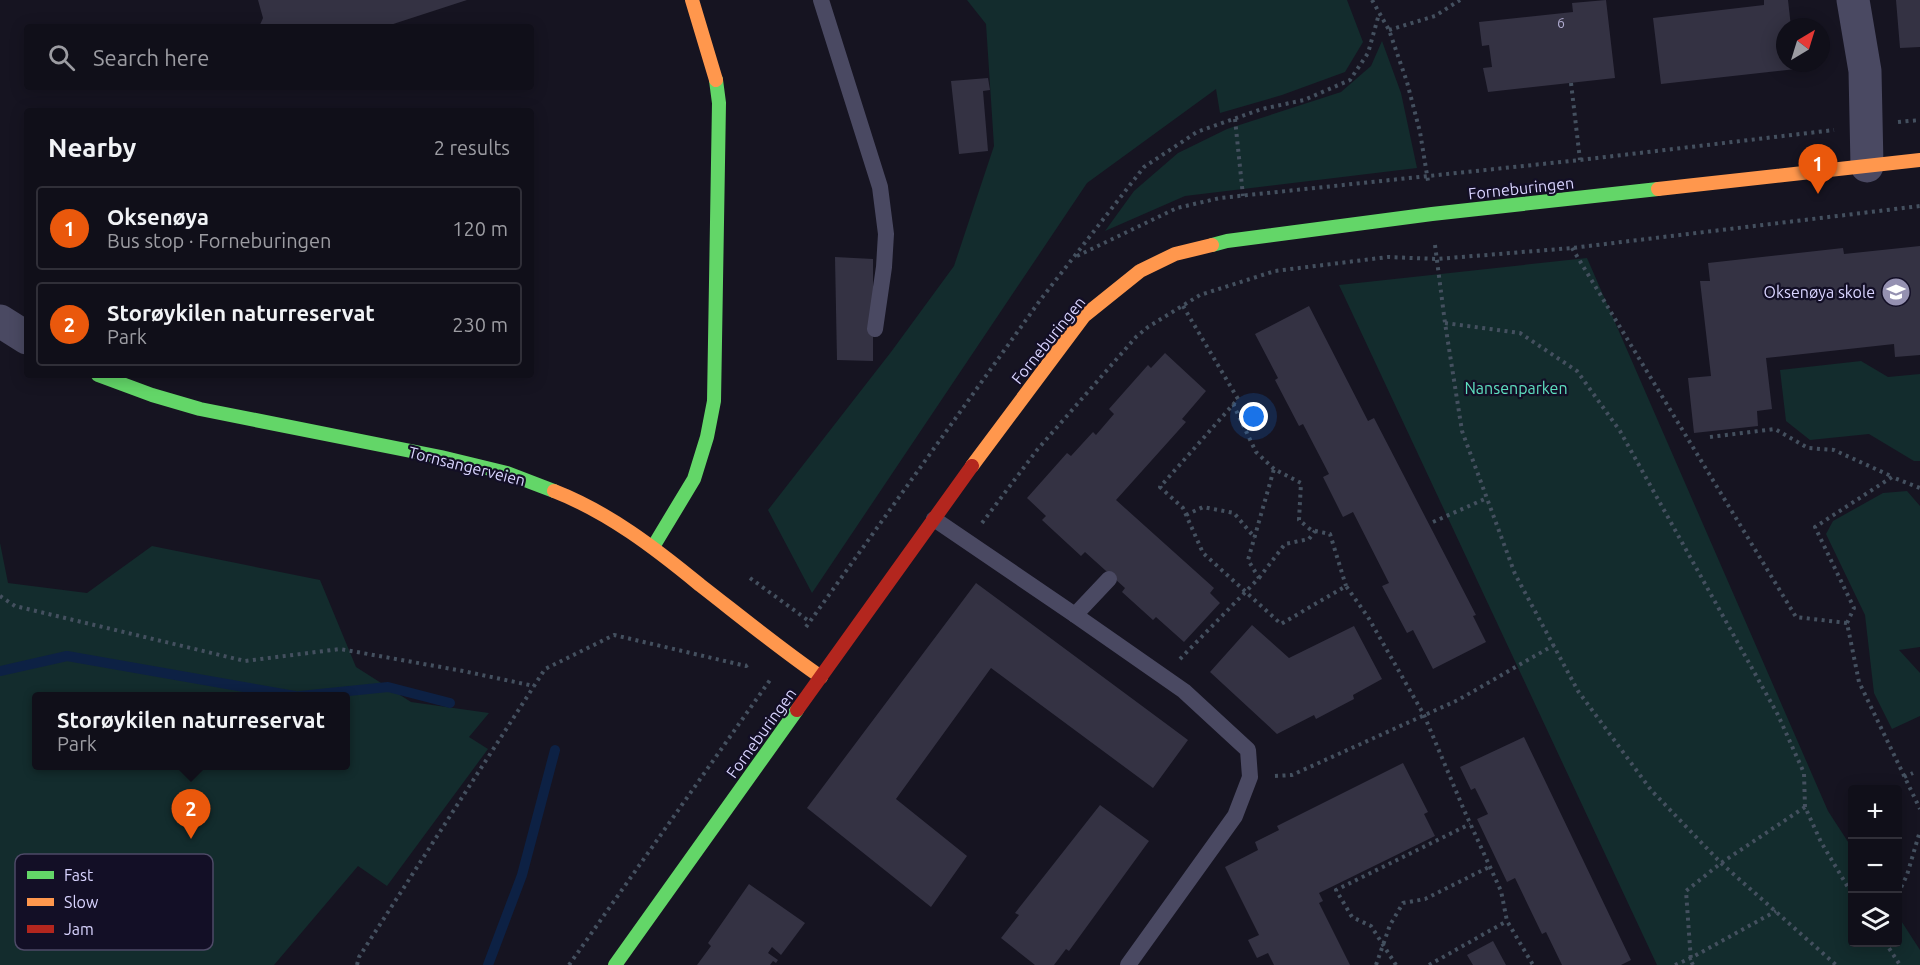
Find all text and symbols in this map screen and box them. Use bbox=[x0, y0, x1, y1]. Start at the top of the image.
house number: 6 bbox=[1557, 15, 1565, 31]
north arrow bbox=[1776, 18, 1830, 72]
search box bbox=[24, 24, 534, 90]
icon: search bbox=[45, 41, 78, 74]
text: Search here bbox=[93, 45, 209, 70]
text: Nearby bbox=[48, 133, 136, 162]
text: 2 results bbox=[434, 136, 510, 159]
pin: 1 bbox=[1798, 144, 1838, 194]
street label: Forneburingen bbox=[1467, 173, 1575, 203]
text: Oksenøya bbox=[107, 204, 209, 229]
text: 1 bbox=[64, 217, 75, 240]
text: 120 m bbox=[452, 217, 508, 240]
text: Bus stop · Forneburingen bbox=[107, 229, 332, 252]
school or university icon: Oksenøya skole bbox=[1880, 276, 1912, 308]
place label: Oksenøya skole bbox=[1764, 283, 1875, 301]
street label: Forneburingen bbox=[1007, 293, 1089, 387]
text: Storøykilen naturreservat bbox=[107, 300, 375, 325]
text: 2 bbox=[64, 313, 75, 336]
text: 230 m bbox=[452, 313, 508, 336]
text: Park bbox=[107, 325, 147, 348]
park label: Nansenparken bbox=[1464, 379, 1568, 397]
your location bbox=[1239, 402, 1268, 431]
street label: Tornsangerveien bbox=[407, 443, 527, 489]
street label: Forneburingen bbox=[722, 685, 800, 781]
popup bbox=[32, 692, 350, 770]
text: Storøykilen naturreservat bbox=[57, 707, 325, 732]
text: Park bbox=[57, 732, 97, 755]
map controls bbox=[1848, 785, 1902, 947]
button: + bbox=[1848, 785, 1902, 839]
pin: 2 bbox=[172, 790, 210, 839]
button: − bbox=[1848, 839, 1902, 893]
legend bbox=[15, 854, 213, 950]
text: Fast bbox=[64, 866, 94, 884]
text: Slow bbox=[64, 893, 99, 911]
button: layers bbox=[1848, 893, 1902, 947]
text: Jam bbox=[64, 920, 94, 938]

